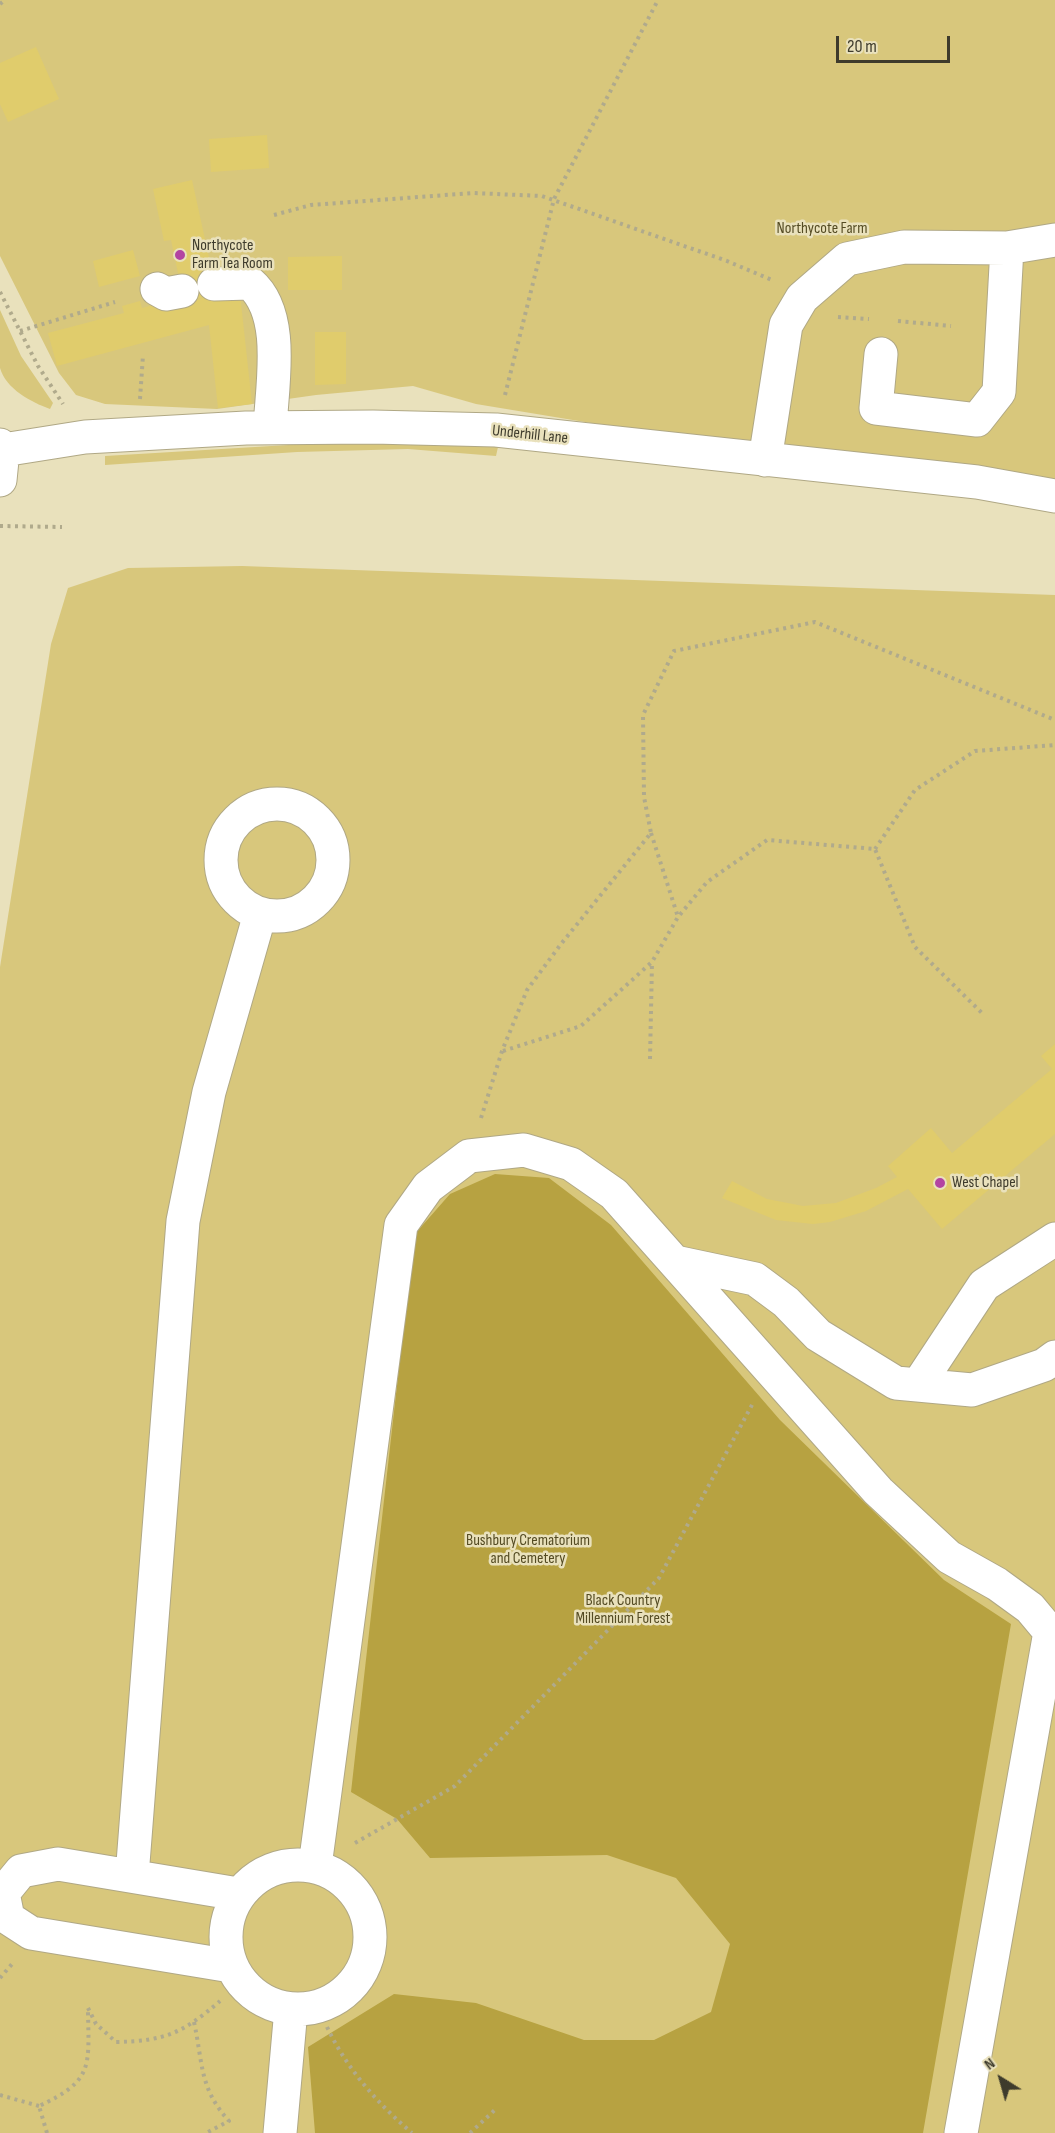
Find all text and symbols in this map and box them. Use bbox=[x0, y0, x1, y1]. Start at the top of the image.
scale bar bbox=[839, 24, 953, 62]
text: 20 m bbox=[847, 36, 877, 57]
park label: Northycote Farm bbox=[777, 219, 867, 239]
place label: Northycote Farm Tea Room bbox=[192, 236, 273, 274]
marker: Northycote Farm Tea Room bbox=[173, 248, 187, 262]
street label: Underhill Lane bbox=[491, 421, 569, 449]
place label: West Chapel bbox=[952, 1173, 1019, 1193]
marker: West Chapel bbox=[933, 1176, 947, 1190]
park label: Bushbury Crematorium and Cemetery bbox=[466, 1531, 590, 1569]
park label: Black Country Millennium Forest bbox=[576, 1591, 670, 1629]
north arrow bbox=[971, 2049, 1031, 2109]
text: N bbox=[981, 2054, 999, 2074]

